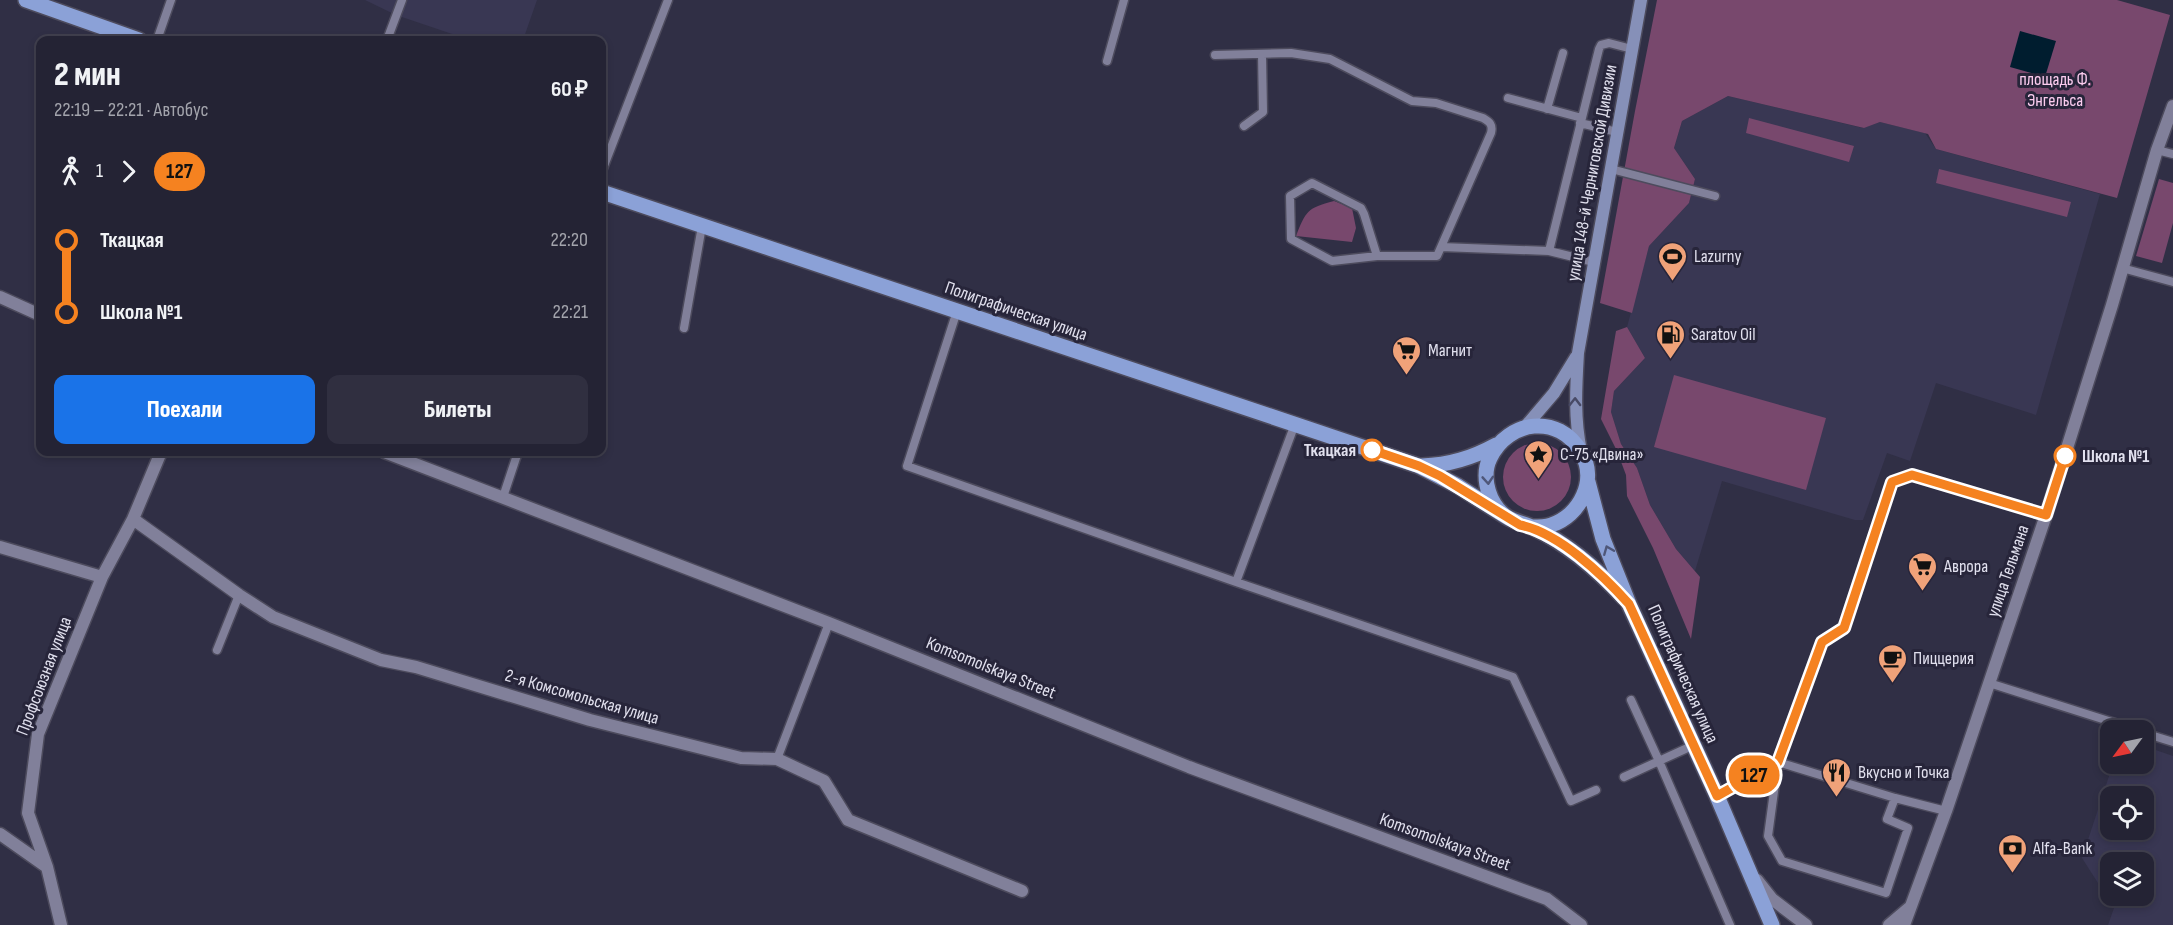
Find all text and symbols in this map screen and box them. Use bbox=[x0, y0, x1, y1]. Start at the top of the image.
text: 2 мин bbox=[54, 55, 121, 95]
street label: улица 148-й Черниговской Дивизии bbox=[1563, 63, 1621, 283]
park label: площадь Ф. Энгельса bbox=[2019, 69, 2091, 111]
text: 60 ₽ bbox=[551, 76, 588, 103]
text: 22:19 – 22:21 · Автобус bbox=[54, 98, 209, 122]
icon: walk bbox=[54, 155, 87, 188]
icon: forward bbox=[112, 155, 145, 188]
text: 1 bbox=[96, 159, 103, 183]
text: 127 bbox=[166, 159, 193, 184]
text: Ткацкая bbox=[100, 227, 164, 254]
text: 22:20 bbox=[551, 228, 588, 252]
sports icon: Lazurny bbox=[1657, 240, 1689, 282]
place label: Lazurny bbox=[1694, 246, 1741, 267]
street label: Полиграфическая улица bbox=[942, 277, 1090, 345]
text: Школа №1 bbox=[100, 299, 182, 326]
text: 22:21 bbox=[552, 300, 588, 324]
fuel station icon: Saratov Oil bbox=[1654, 318, 1686, 360]
place label: Saratov Oil bbox=[1691, 324, 1756, 345]
supermarket icon: Магнит bbox=[1391, 334, 1423, 376]
place label: Магнит bbox=[1428, 340, 1472, 361]
button: Поехали bbox=[54, 375, 315, 444]
button: Билеты bbox=[327, 375, 588, 444]
one-way arrow bbox=[1569, 398, 1581, 407]
place icon: С-75 «Двина» bbox=[1523, 438, 1555, 480]
marker: Ткацкая bbox=[1361, 439, 1383, 461]
place label: Ткацкая bbox=[1304, 440, 1356, 461]
place label: С-75 «Двина» bbox=[1560, 444, 1644, 465]
marker: Школа №1 bbox=[2054, 445, 2076, 467]
place label: Школа №1 bbox=[2082, 446, 2149, 467]
one-way arrow bbox=[1481, 476, 1494, 485]
street label: улица Тельмана bbox=[1982, 522, 2034, 620]
one-way arrow bbox=[1603, 545, 1615, 556]
supermarket icon: Аврора bbox=[1907, 550, 1939, 592]
place label: Аврора bbox=[1943, 556, 1988, 577]
street label: Полиграфическая улица bbox=[1643, 602, 1723, 746]
street label: Профсоюзная улица bbox=[12, 614, 76, 738]
street label: Komsomolskaya Street bbox=[923, 632, 1059, 704]
cafe icon: Пиццерия bbox=[1876, 642, 1908, 684]
place label: Пиццерия bbox=[1913, 648, 1974, 669]
street label: 2-я Комсомольская улица bbox=[503, 665, 661, 729]
north arrow bbox=[2100, 720, 2154, 774]
map controls bbox=[2100, 720, 2154, 906]
line badge: 127 bbox=[1720, 756, 1788, 794]
restaurant icon: Вкусно и Точка bbox=[1821, 756, 1853, 798]
place label: Вкусно и Точка bbox=[1858, 762, 1949, 783]
text: 127 bbox=[1741, 763, 1767, 788]
button: locate bbox=[2100, 786, 2154, 840]
street label: Komsomolskaya Street bbox=[1377, 809, 1514, 876]
bank icon: Alfa-Bank bbox=[1996, 832, 2028, 874]
place label: Alfa-Bank bbox=[2032, 838, 2093, 859]
button: layers bbox=[2100, 852, 2154, 906]

